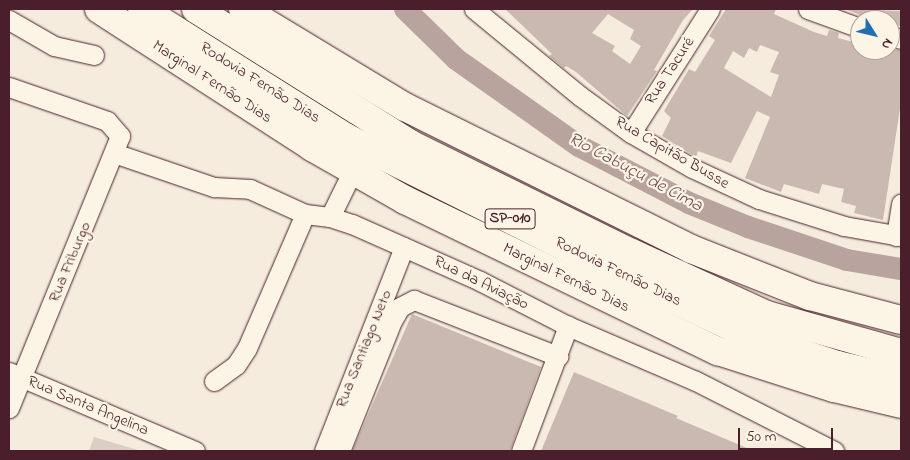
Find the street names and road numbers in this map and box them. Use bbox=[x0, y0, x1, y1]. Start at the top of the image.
street label: Rua Tacuré bbox=[641, 34, 699, 108]
street label: Marginal Fernão Dias bbox=[149, 36, 275, 128]
street label: Rodovia Fernão Dias bbox=[196, 38, 324, 128]
street label: Rua Capitão Busse bbox=[611, 113, 733, 193]
road number: SP-010 bbox=[484, 206, 536, 232]
street label: Rua Friburgo bbox=[44, 219, 96, 305]
street label: Rodovia Fernão Dias bbox=[552, 233, 684, 311]
street label: Marginal Fernão Dias bbox=[499, 239, 633, 317]
street label: Rua da Aviação bbox=[430, 252, 532, 314]
street label: Rua Santiago Neto bbox=[332, 287, 396, 411]
street label: Rua Santa Angelina bbox=[25, 372, 151, 440]

